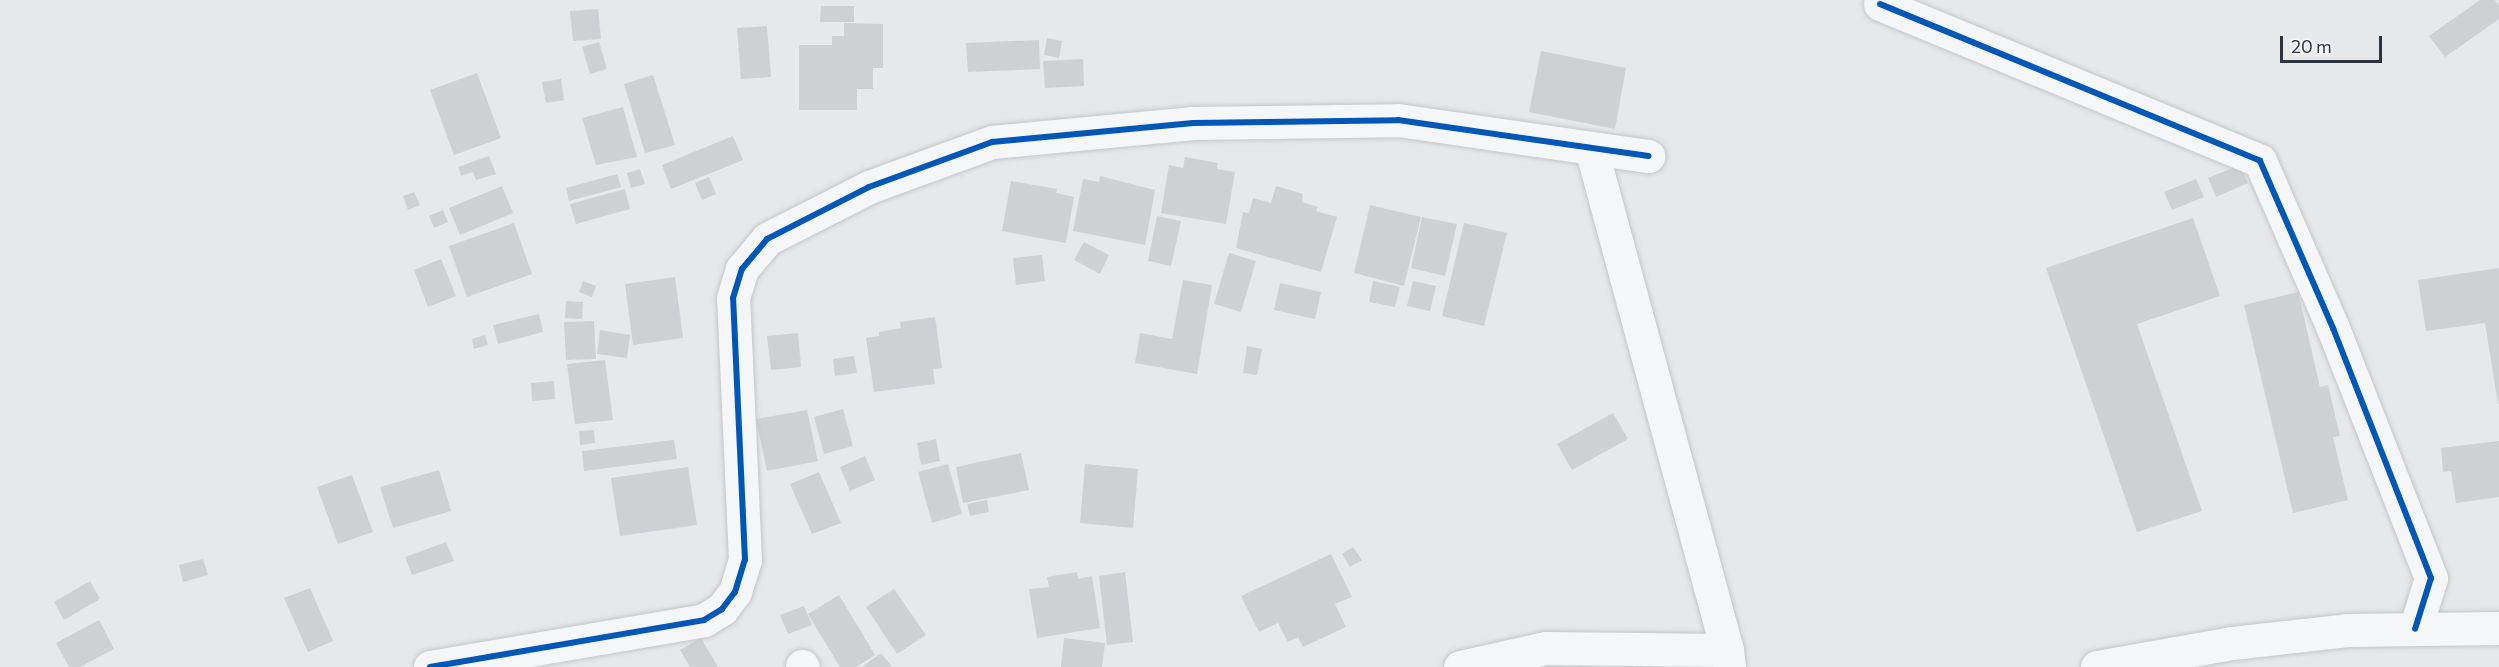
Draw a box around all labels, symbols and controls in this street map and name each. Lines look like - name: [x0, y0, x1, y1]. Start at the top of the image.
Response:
- scale bar: [2283, 24, 2385, 62]
- text: 20 m: [2291, 35, 2332, 57]

